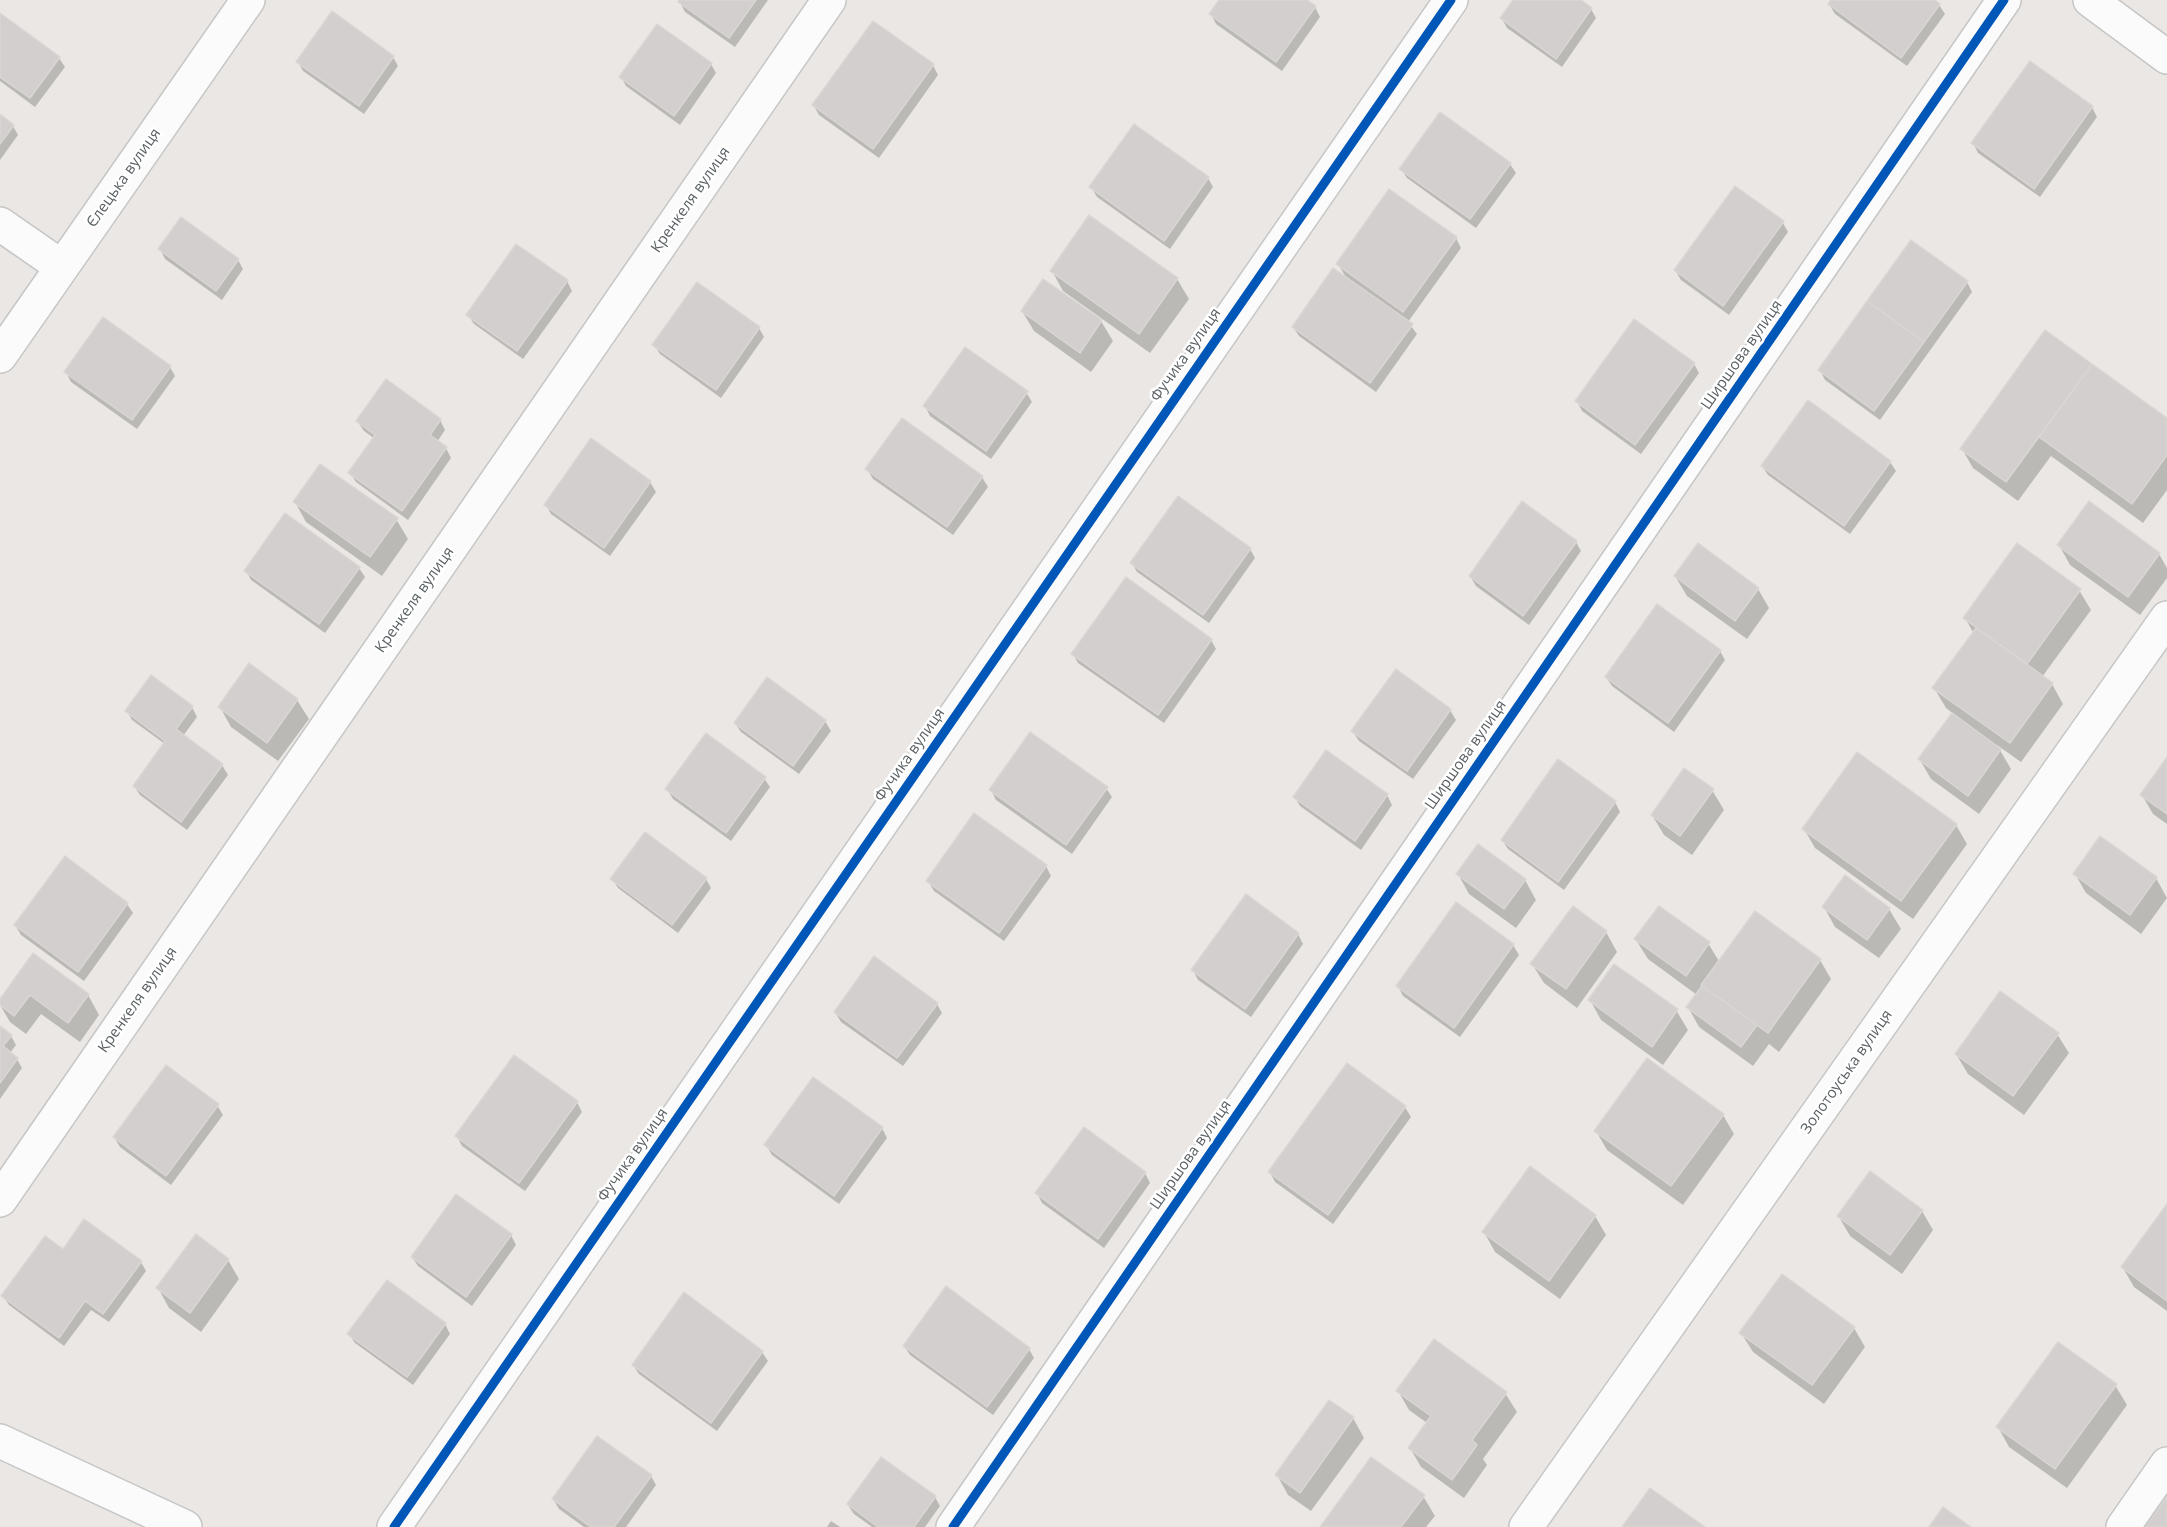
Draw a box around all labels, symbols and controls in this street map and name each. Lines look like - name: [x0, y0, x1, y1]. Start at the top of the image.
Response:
- street label: Єлецька вулиця: [83, 125, 165, 231]
- street label: Кренкеля вулиця: [648, 144, 734, 256]
- street label: Ширшова вулиця: [1698, 297, 1786, 413]
- street label: Фучика вулиця: [1147, 305, 1225, 405]
- street label: Кренкеля вулиця: [372, 544, 458, 656]
- street label: Ширшова вулиця: [1422, 697, 1510, 813]
- street label: Фучика вулиця: [871, 705, 949, 805]
- street label: Кренкеля вулиця: [95, 944, 181, 1056]
- street label: Золотоуська вулиця: [1797, 1007, 1897, 1137]
- street label: Ширшова вулиця: [1147, 1097, 1235, 1213]
- street label: Фучика вулиця: [594, 1105, 672, 1205]

